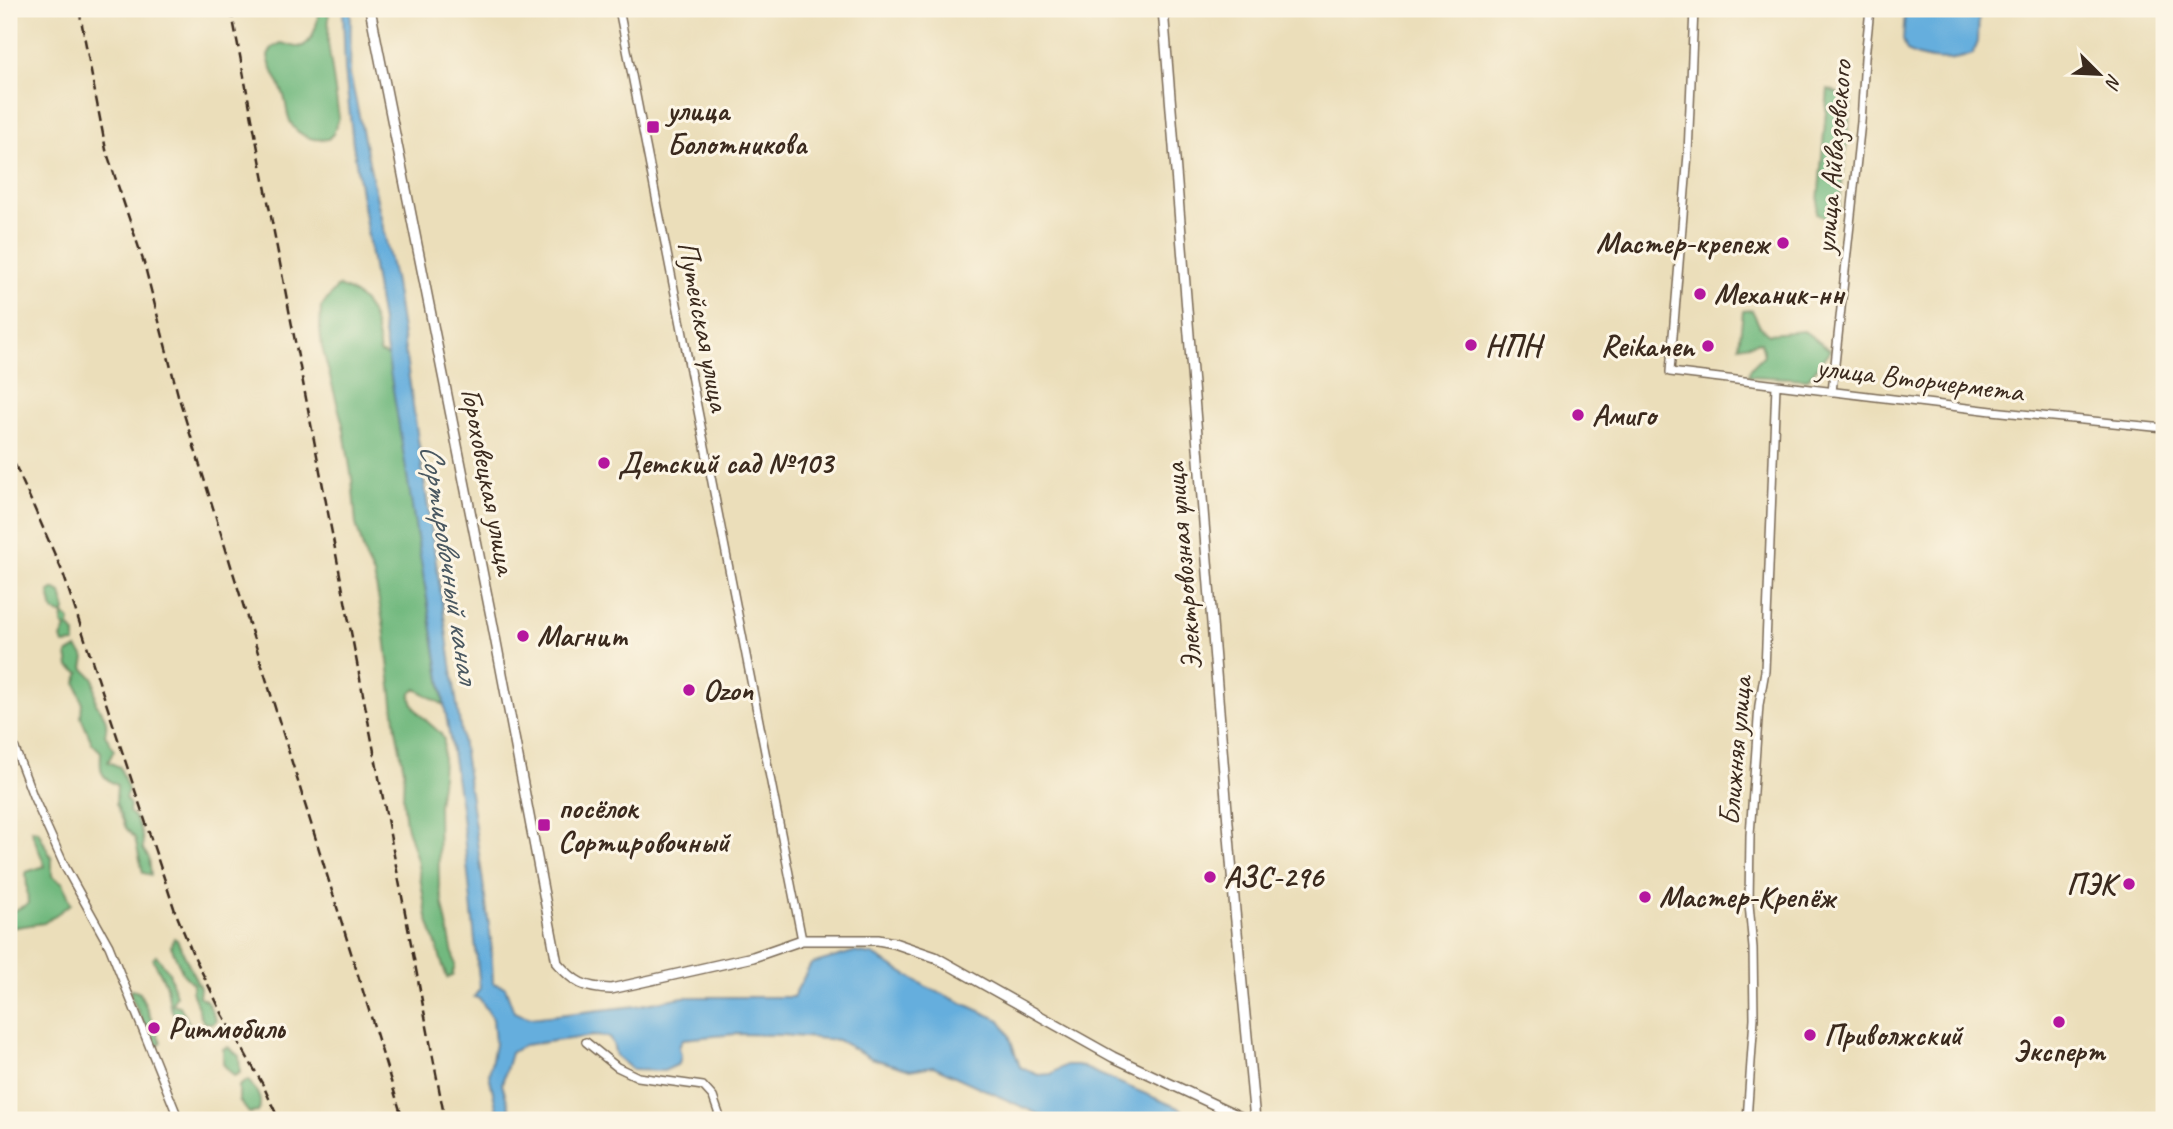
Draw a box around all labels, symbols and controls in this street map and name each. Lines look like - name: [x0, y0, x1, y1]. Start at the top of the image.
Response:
- north arrow: [2064, 38, 2134, 108]
- street label: улица Айвазовского: [1805, 57, 1861, 257]
- text: N: [2099, 70, 2127, 94]
- place label: улица Болотникова: [664, 91, 808, 163]
- marker: улица Болотникова: [645, 119, 661, 135]
- place label: Мастер-крепеж: [1596, 224, 1772, 262]
- marker: Мастер-крепеж: [1775, 235, 1791, 251]
- street label: Путейская улица: [669, 238, 739, 416]
- place label: Механик-нн: [1714, 275, 1845, 313]
- marker: Механик-нн: [1692, 286, 1708, 302]
- place label: НПН: [1485, 326, 1546, 364]
- place label: Reikanen: [1601, 327, 1696, 365]
- marker: НПН: [1463, 337, 1479, 353]
- marker: Reikanen: [1700, 338, 1716, 354]
- street label: улица Вторчермета: [1813, 347, 2027, 411]
- street label: Гороховецкая улица: [452, 385, 526, 580]
- place label: Амиго: [1592, 396, 1659, 434]
- marker: Амиго: [1570, 407, 1586, 423]
- water label: Сортировочный канал: [411, 441, 490, 689]
- place label: Детский сад №103: [618, 444, 835, 482]
- marker: Детский сад №103: [596, 455, 612, 471]
- street label: Электровозная улица: [1155, 459, 1211, 673]
- place label: Магнит: [537, 617, 628, 655]
- marker: Магнит: [515, 628, 531, 644]
- place label: Ozon: [703, 671, 754, 709]
- street label: Ближняя улица: [1710, 672, 1761, 827]
- marker: Ozon: [681, 682, 697, 698]
- place label: посёлок Сортировочный: [558, 789, 731, 861]
- marker: посёлок Сортировочный: [536, 817, 552, 833]
- place label: АЗС-296: [1224, 858, 1325, 896]
- place label: ПЭК: [2067, 865, 2121, 903]
- marker: АЗС-296: [1202, 869, 1218, 885]
- marker: ПЭК: [2121, 876, 2137, 892]
- place label: Мастер-Крепёж: [1659, 878, 1837, 916]
- marker: Мастер-Крепёж: [1637, 889, 1653, 905]
- place label: Ритмобиль: [168, 1009, 286, 1047]
- marker: Эксперт: [2051, 1014, 2067, 1030]
- place label: Приволжский: [1824, 1016, 1964, 1054]
- marker: Ритмобиль: [146, 1020, 162, 1036]
- marker: Приволжский: [1802, 1027, 1818, 1043]
- place label: Эксперт: [2013, 1032, 2106, 1070]

